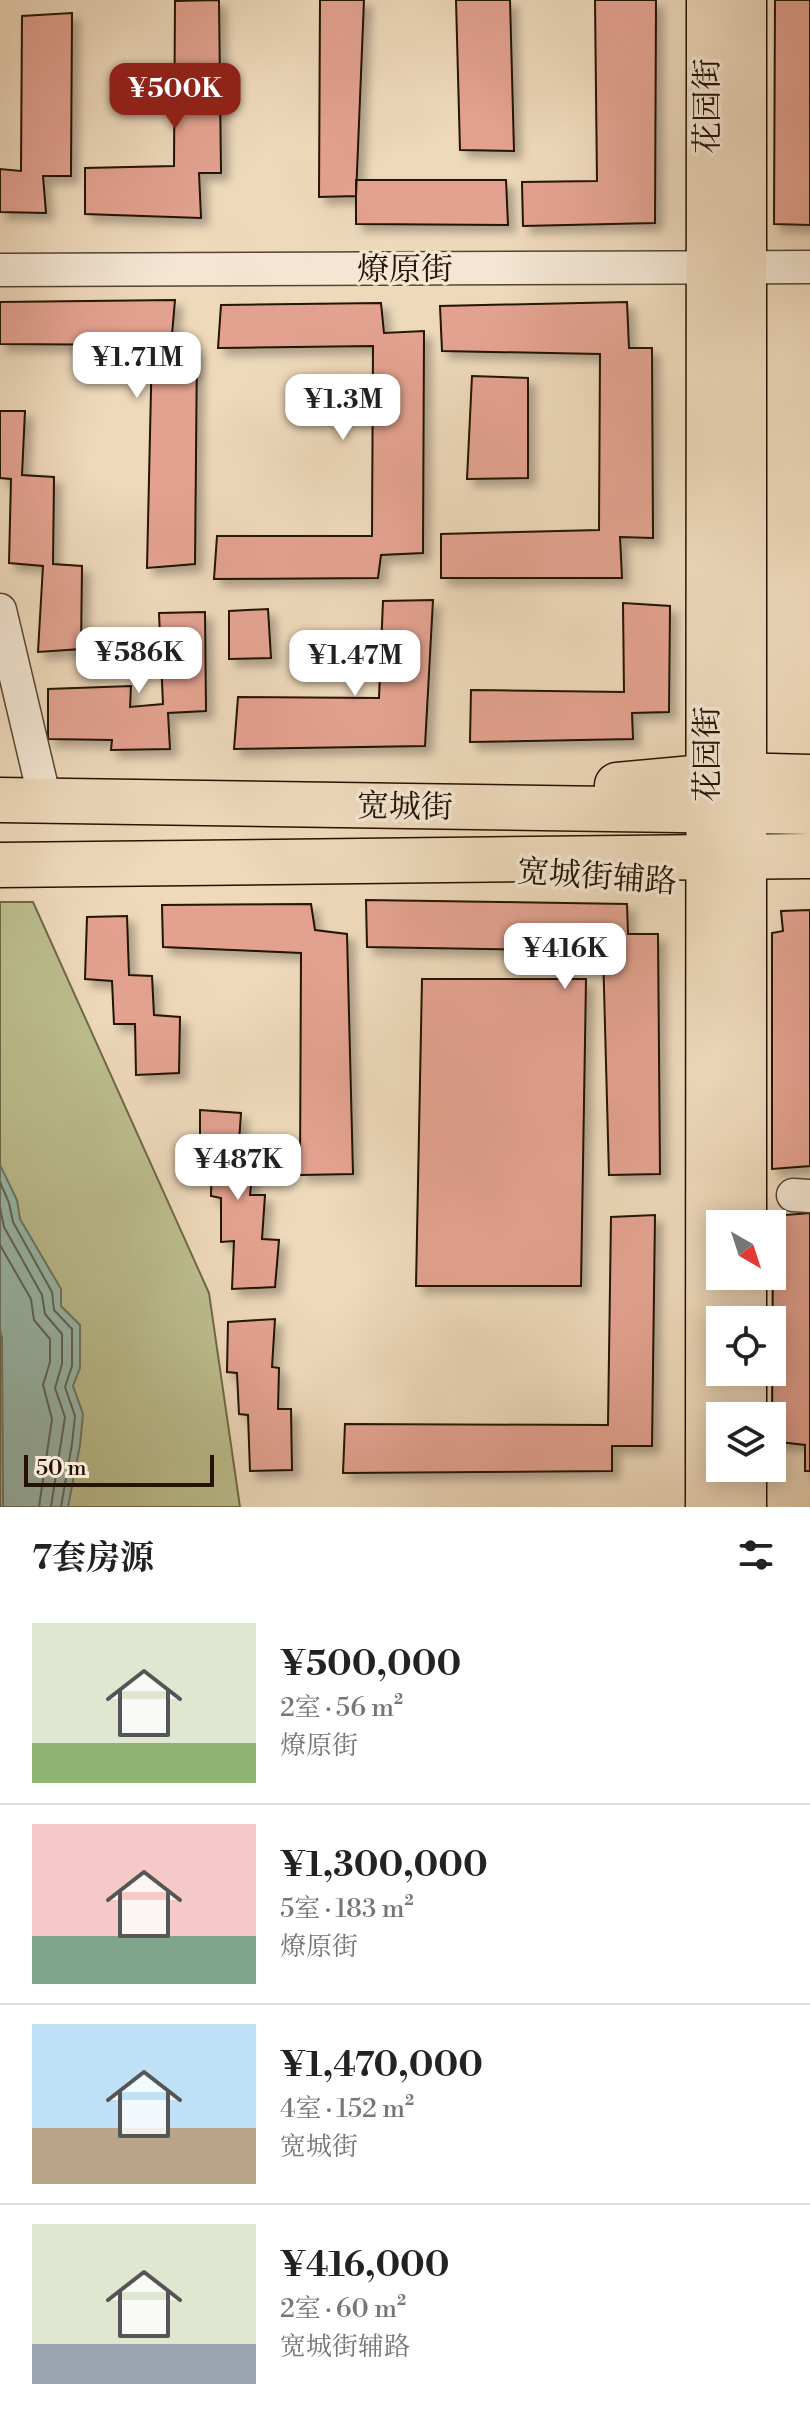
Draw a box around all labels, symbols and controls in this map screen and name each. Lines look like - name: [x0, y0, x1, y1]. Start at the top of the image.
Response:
- street label: 花园街: [688, 58, 728, 154]
- pin: ¥500K: [119, 63, 231, 131]
- text: ¥500K: [128, 73, 222, 105]
- street label: 燎原街: [357, 250, 453, 290]
- pin: ¥1.71M: [72, 332, 202, 400]
- text: ¥1.71M: [91, 342, 183, 374]
- pin: ¥1.3M: [287, 374, 399, 442]
- text: ¥1.3M: [303, 384, 383, 416]
- pin: ¥586K: [83, 627, 195, 695]
- pin: ¥1.47M: [290, 630, 420, 698]
- text: ¥586K: [94, 637, 184, 669]
- text: ¥1.47M: [307, 640, 403, 672]
- street label: 花园街: [688, 706, 728, 802]
- street label: 宽城街: [357, 786, 453, 828]
- street label: 宽城街辅路: [516, 851, 678, 903]
- pin: ¥416K: [509, 923, 621, 991]
- text: ¥416K: [522, 933, 608, 965]
- pin: ¥487K: [182, 1134, 294, 1202]
- text: ¥487K: [193, 1144, 283, 1176]
- north arrow: [706, 1210, 786, 1290]
- map controls: [706, 1210, 786, 1482]
- button: locate: [706, 1306, 786, 1386]
- button: layers: [706, 1402, 786, 1482]
- scale bar: [24, 1451, 214, 1487]
- text: 50 m: [36, 1455, 87, 1482]
- icon: filters: [734, 1533, 778, 1577]
- text: 7套房源: [32, 1538, 154, 1580]
- text: ¥500,000: [280, 1644, 461, 1686]
- icon: home: [96, 1655, 192, 1751]
- text: 2室 · 56 m²: [280, 1692, 403, 1724]
- text: 燎原街: [280, 1730, 358, 1762]
- text: ¥1,300,000: [280, 1845, 488, 1887]
- icon: home: [96, 1856, 192, 1952]
- text: 5室 · 183 m²: [280, 1893, 414, 1925]
- text: 燎原街: [280, 1931, 358, 1963]
- text: ¥1,470,000: [280, 2045, 483, 2087]
- icon: home: [96, 2056, 192, 2152]
- text: 4室 · 152 m²: [280, 2093, 414, 2125]
- text: 宽城街: [280, 2131, 358, 2163]
- text: ¥416,000: [280, 2245, 450, 2287]
- icon: home: [96, 2256, 192, 2352]
- text: 2室 · 60 m²: [280, 2293, 406, 2325]
- text: 宽城街辅路: [280, 2331, 410, 2363]

